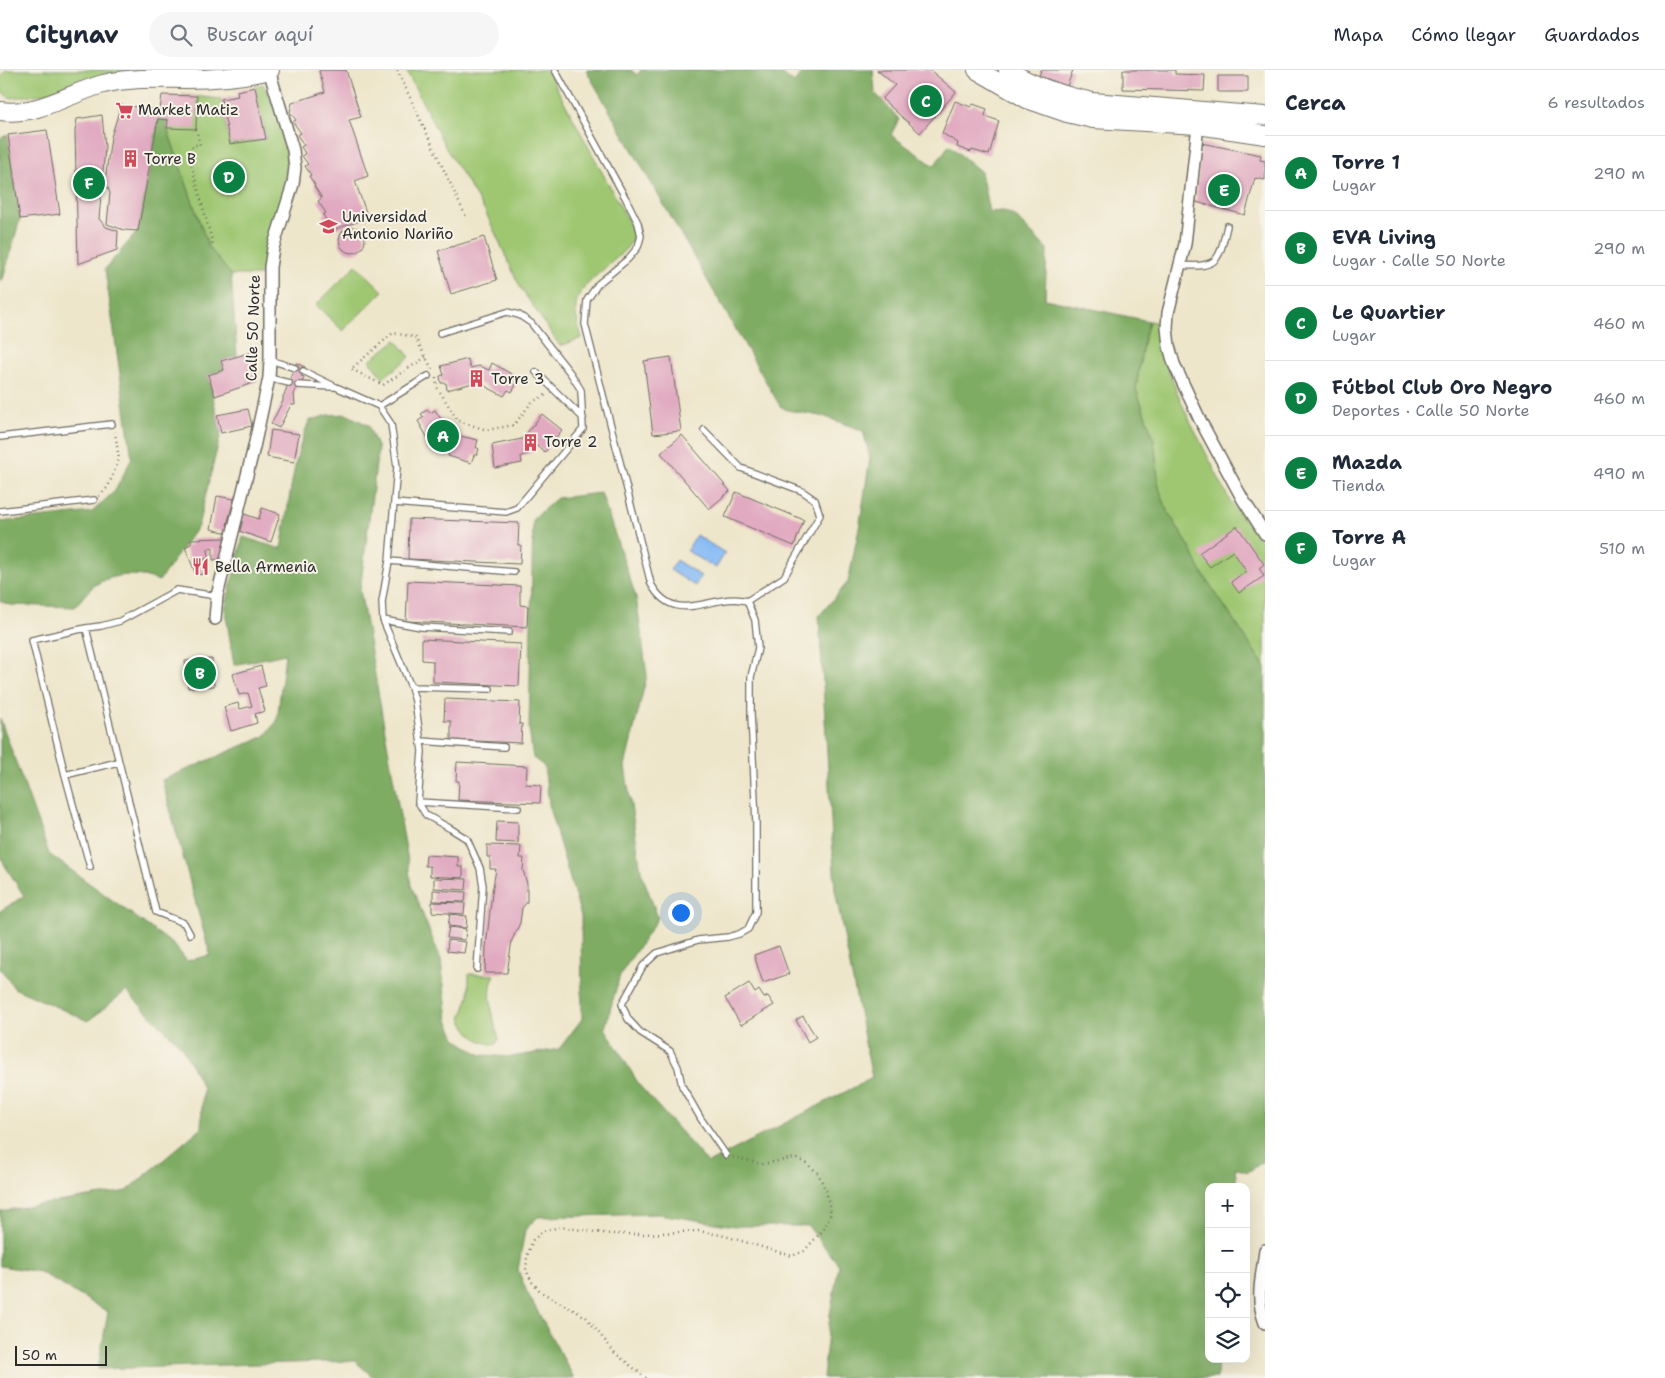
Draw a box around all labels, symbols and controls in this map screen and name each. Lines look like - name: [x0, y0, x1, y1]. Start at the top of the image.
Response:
- search box: [149, 12, 499, 57]
- text: Citynav: [25, 19, 119, 51]
- icon: search: [167, 21, 195, 49]
- text: Buscar aquí: [207, 22, 313, 47]
- text: Mapa: [1333, 23, 1383, 47]
- text: Cómo llegar: [1411, 23, 1516, 47]
- text: Guardados: [1544, 23, 1640, 47]
- pin: C: [910, 82, 942, 120]
- text: Cerca: [1285, 89, 1346, 117]
- text: 6 resultados: [1547, 92, 1645, 113]
- supermarket icon: Market Matiz: [114, 100, 134, 120]
- place label: Market Matiz: [138, 100, 239, 120]
- building icon: Torre B: [120, 149, 140, 169]
- place label: Torre B: [144, 149, 196, 169]
- text: Torre 1: [1332, 150, 1400, 175]
- pin: D: [213, 158, 245, 196]
- text: A: [1295, 163, 1307, 184]
- text: 290 m: [1593, 163, 1645, 184]
- pin: F: [73, 164, 105, 202]
- pin: E: [1208, 171, 1240, 209]
- text: Lugar: [1332, 175, 1376, 196]
- place label: Universidad Antonio Nariño: [342, 207, 453, 244]
- school or university icon: Universidad Antonio Nariño: [318, 216, 338, 236]
- text: EVA Living: [1332, 225, 1436, 250]
- text: B: [1296, 238, 1306, 259]
- text: 290 m: [1593, 238, 1645, 259]
- text: Lugar · Calle 50 Norte: [1332, 250, 1506, 271]
- street label: Calle 50 Norte: [241, 274, 265, 382]
- text: Le Quartier: [1332, 300, 1446, 325]
- text: C: [1296, 313, 1306, 334]
- text: 460 m: [1593, 313, 1645, 334]
- text: Lugar: [1332, 325, 1376, 346]
- building icon: Torre 3: [467, 369, 487, 389]
- place label: Torre 3: [491, 369, 544, 389]
- text: Fútbol Club Oro Negro: [1332, 375, 1552, 400]
- text: D: [1295, 388, 1307, 409]
- text: 460 m: [1593, 388, 1645, 409]
- text: Deportes · Calle 50 Norte: [1332, 400, 1530, 421]
- pin: A: [427, 417, 459, 455]
- building icon: Torre 2: [520, 432, 540, 452]
- place label: Torre 2: [544, 432, 597, 452]
- text: Mazda: [1332, 450, 1402, 475]
- text: E: [1296, 463, 1306, 484]
- text: 490 m: [1593, 463, 1645, 484]
- text: Tienda: [1332, 475, 1385, 496]
- text: Torre A: [1332, 525, 1406, 550]
- text: F: [1296, 538, 1306, 559]
- text: 510 m: [1599, 538, 1645, 559]
- text: Lugar: [1332, 550, 1376, 571]
- restaurant icon: Bella Armenia: [191, 557, 211, 577]
- place label: Bella Armenia: [215, 557, 317, 577]
- pin: B: [184, 654, 216, 692]
- your location: [668, 900, 694, 926]
- map controls: [1205, 1183, 1250, 1363]
- button: +: [1205, 1183, 1250, 1228]
- button: −: [1205, 1228, 1250, 1273]
- button: locate: [1205, 1273, 1250, 1318]
- button: layers: [1205, 1318, 1250, 1363]
- scale bar: [15, 1343, 108, 1366]
- text: 50 m: [22, 1346, 57, 1364]

